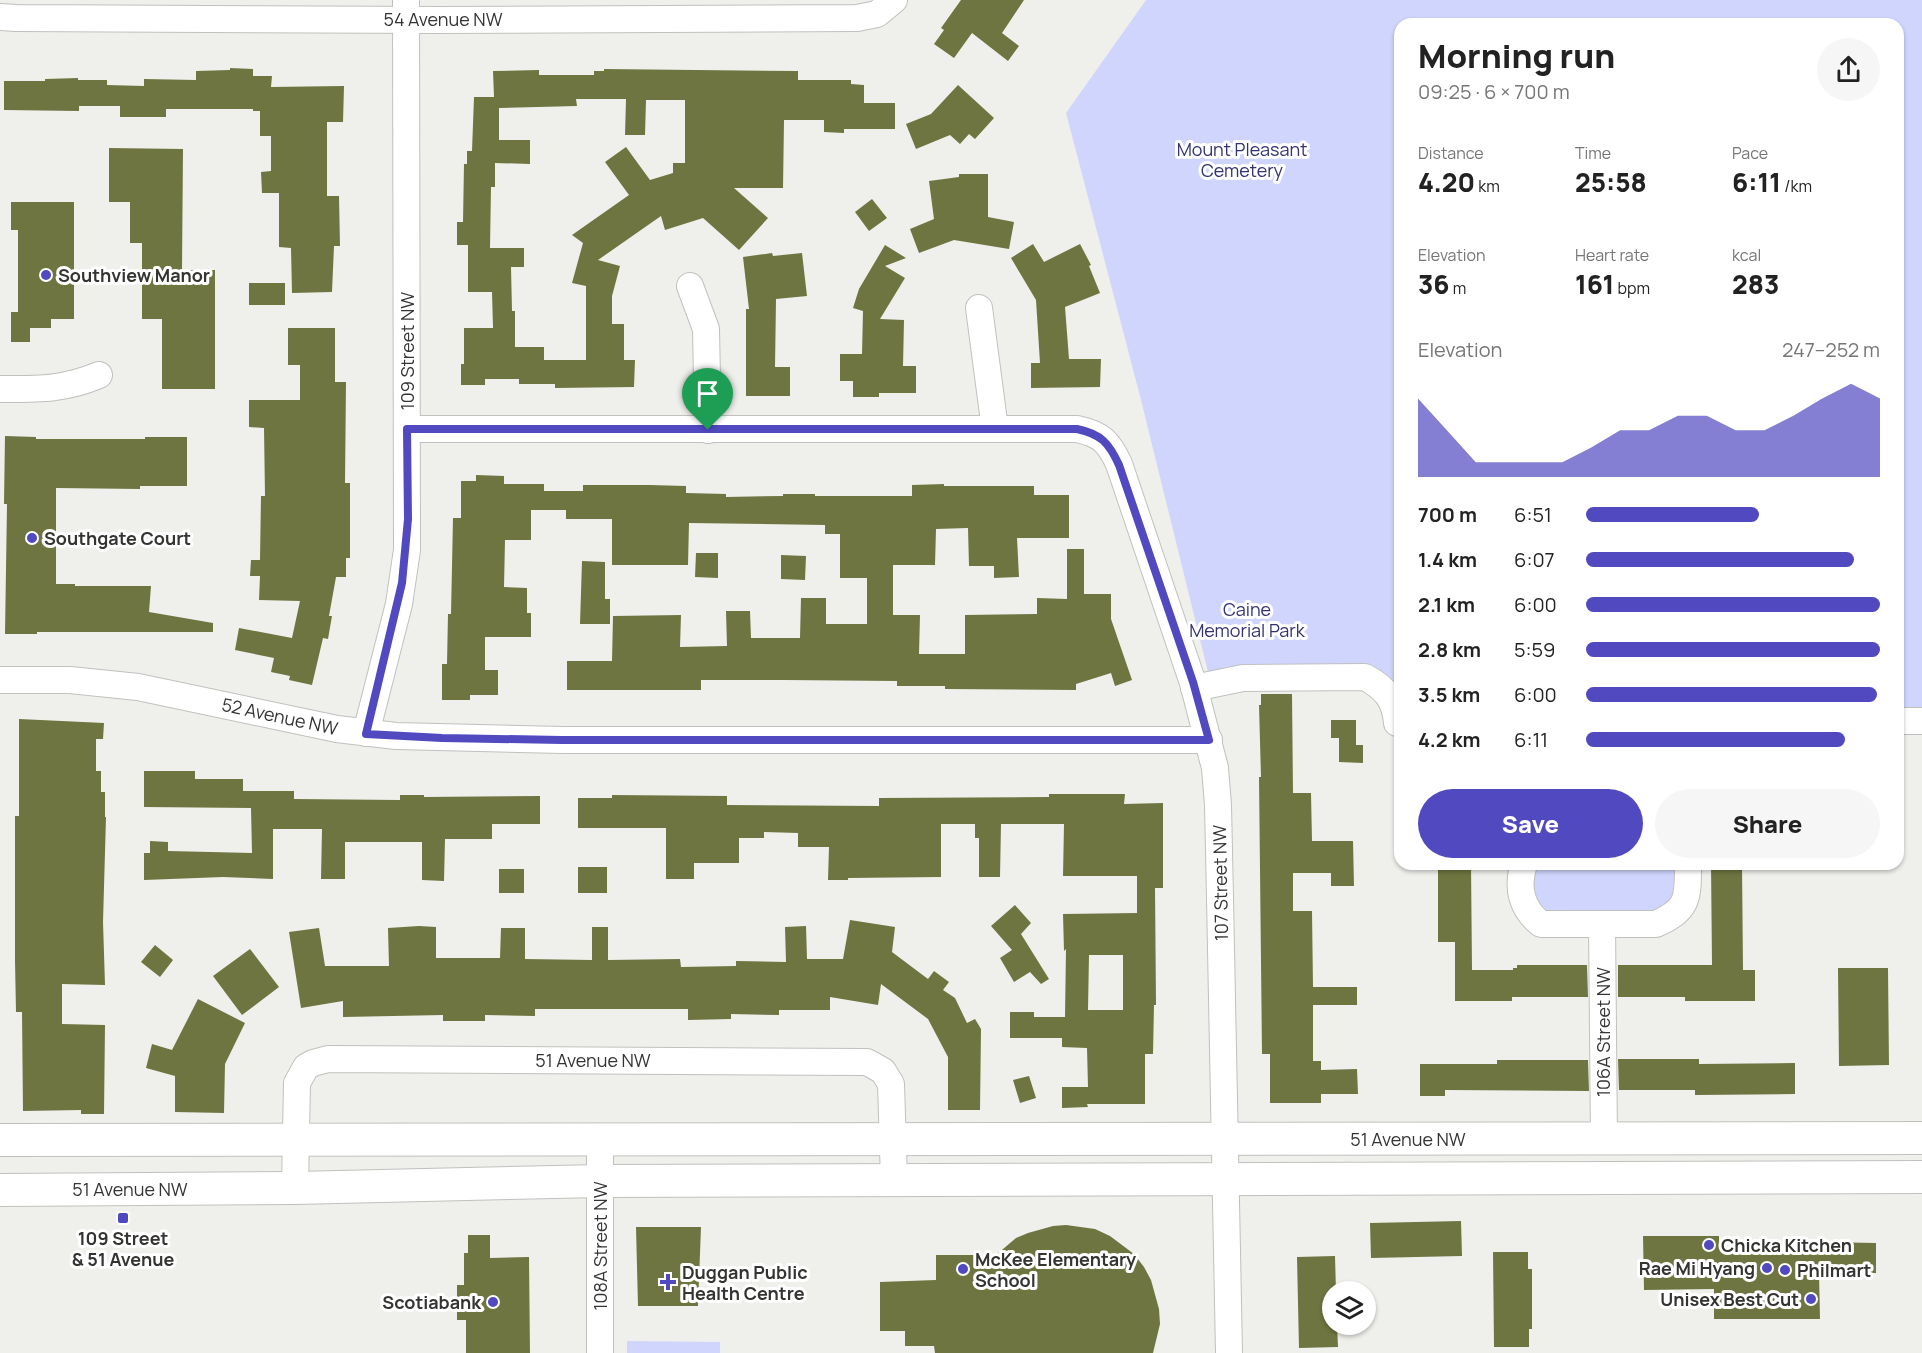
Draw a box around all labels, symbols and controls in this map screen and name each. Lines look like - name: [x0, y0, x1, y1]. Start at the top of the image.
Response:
- street label: 54 Avenue NW: [384, 7, 503, 31]
- text: Morning run: [1418, 33, 1615, 78]
- button: share: [1817, 38, 1880, 101]
- text: 09:25 · 6 × 700 m: [1418, 78, 1570, 105]
- park label: Mount Pleasant Cemetery: [1177, 137, 1307, 182]
- text: Distance: [1418, 142, 1484, 164]
- text: Time: [1575, 142, 1611, 164]
- text: Pace: [1732, 142, 1768, 164]
- text: 4.20: [1418, 164, 1475, 200]
- text: 25:58: [1575, 164, 1647, 200]
- text: 6:11: [1732, 164, 1781, 200]
- text: km: [1475, 175, 1500, 197]
- text: /km: [1781, 175, 1812, 197]
- text: Elevation: [1418, 244, 1486, 266]
- text: Heart rate: [1575, 244, 1649, 266]
- text: kcal: [1732, 244, 1761, 266]
- place label: Southview Manor: [58, 263, 210, 287]
- text: 36: [1418, 266, 1450, 302]
- text: 161: [1575, 266, 1614, 302]
- text: 283: [1732, 266, 1779, 302]
- marker: Southview Manor: [39, 268, 53, 282]
- text: m: [1450, 277, 1466, 299]
- text: bpm: [1614, 277, 1650, 299]
- street label: 109 Street NW: [395, 292, 419, 410]
- text: Elevation: [1418, 336, 1502, 363]
- text: 247–252 m: [1782, 336, 1880, 363]
- pin: [682, 368, 733, 430]
- icon: arrive: [691, 377, 724, 410]
- text: 700 m: [1418, 501, 1477, 528]
- text: 6:51: [1514, 501, 1552, 528]
- place label: Southgate Court: [44, 526, 191, 550]
- marker: Southgate Court: [25, 531, 39, 545]
- text: 1.4 km: [1418, 546, 1477, 573]
- text: 6:07: [1514, 546, 1555, 573]
- text: 2.1 km: [1418, 591, 1475, 618]
- text: 6:00: [1514, 591, 1557, 618]
- park label: Caine Memorial Park: [1189, 597, 1306, 642]
- text: 2.8 km: [1418, 636, 1481, 663]
- text: 5:59: [1514, 636, 1556, 663]
- text: 3.5 km: [1418, 681, 1480, 708]
- text: 6:00: [1514, 681, 1557, 708]
- street label: 52 Avenue NW: [220, 692, 340, 740]
- text: 4.2 km: [1418, 726, 1481, 753]
- text: 6:11: [1514, 726, 1548, 753]
- button: Save: [1418, 789, 1643, 858]
- button: Share: [1655, 789, 1880, 858]
- street label: 107 Street NW: [1207, 825, 1233, 941]
- street label: 106A Street NW: [1591, 967, 1615, 1097]
- street label: 51 Avenue NW: [535, 1048, 651, 1072]
- street label: 51 Avenue NW: [1350, 1127, 1466, 1151]
- street label: 51 Avenue NW: [72, 1177, 188, 1201]
- street label: 108A Street NW: [588, 1181, 612, 1311]
- marker: 109 Street & 51 Avenue: [116, 1211, 130, 1225]
- place label: 109 Street & 51 Avenue: [72, 1226, 174, 1271]
- place label: Chicka Kitchen: [1721, 1233, 1852, 1257]
- marker: Chicka Kitchen: [1702, 1238, 1716, 1252]
- place label: McKee Elementary School: [975, 1247, 1136, 1292]
- place label: Rae Mi Hyang: [1639, 1256, 1755, 1280]
- place label: Philmart: [1797, 1258, 1871, 1282]
- place label: Duggan Public Health Centre: [682, 1260, 808, 1305]
- marker: Rae Mi Hyang: [1760, 1261, 1774, 1275]
- marker: McKee Elementary School: [956, 1262, 970, 1276]
- marker: Philmart: [1778, 1263, 1792, 1277]
- marker: Duggan Public Health Centre: [659, 1273, 677, 1291]
- map controls: [1322, 1281, 1376, 1335]
- button: layers: [1322, 1281, 1376, 1335]
- place label: Unisex Best Cut: [1660, 1287, 1799, 1311]
- place label: Scotiabank: [382, 1290, 482, 1314]
- marker: Unisex Best Cut: [1804, 1292, 1818, 1306]
- marker: Scotiabank: [486, 1295, 500, 1309]

